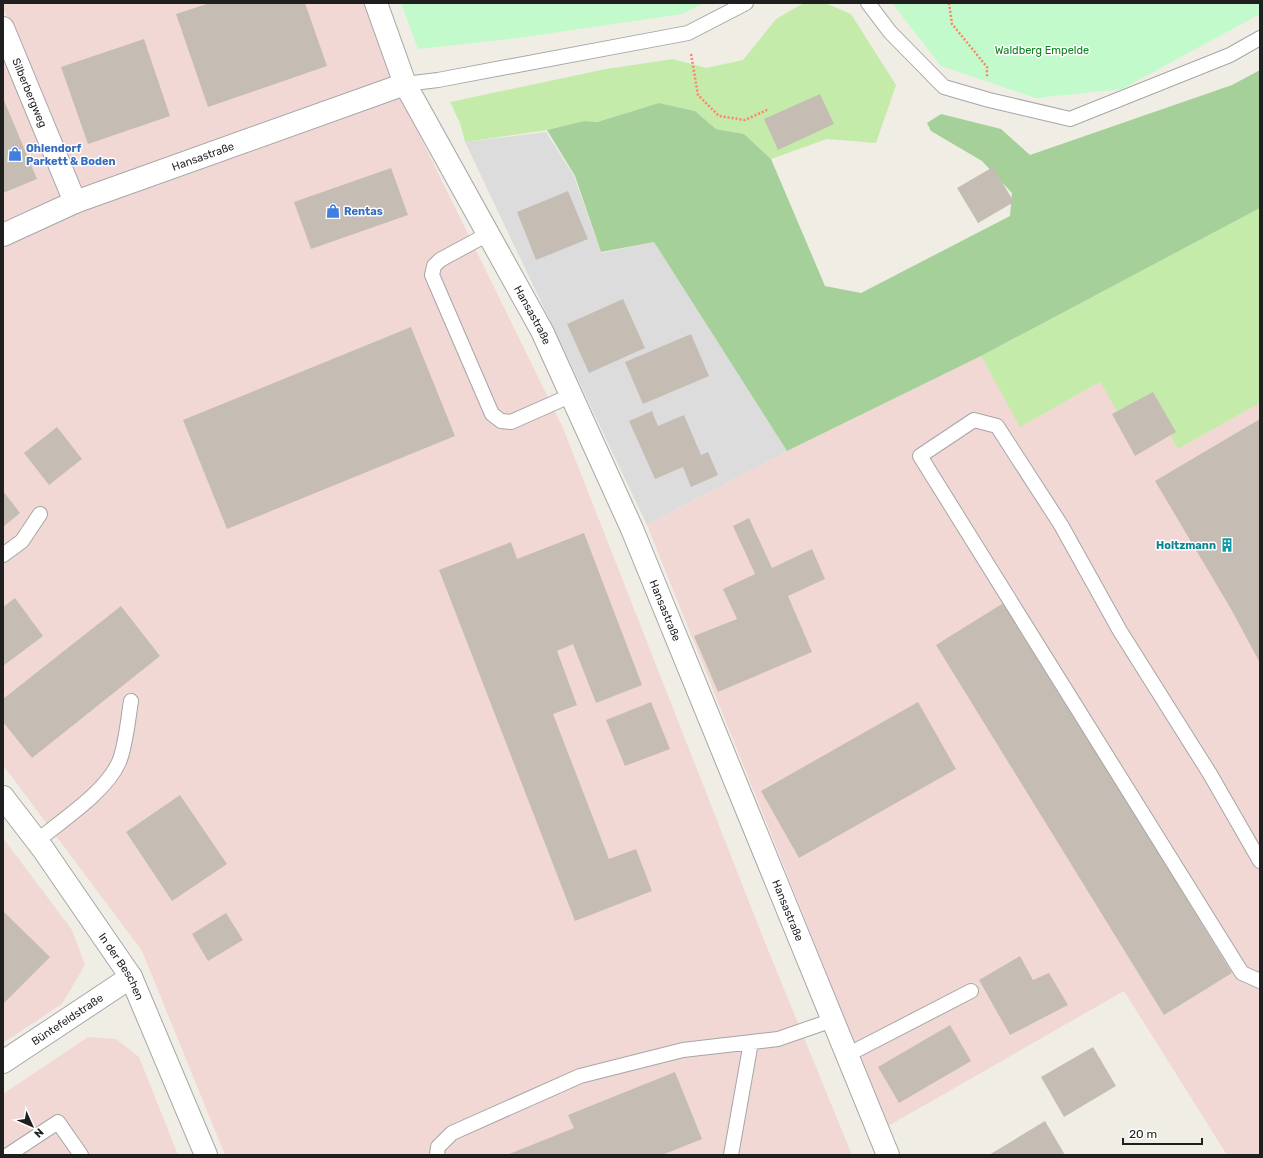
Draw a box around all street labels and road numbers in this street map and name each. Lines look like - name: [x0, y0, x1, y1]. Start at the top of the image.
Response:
- street label: Silberbergweg: [10, 56, 50, 129]
- street label: Hansastraße: [170, 139, 236, 173]
- street label: Hansastraße: [512, 283, 554, 346]
- street label: Hansastraße: [647, 578, 684, 643]
- street label: Hansastraße: [770, 878, 806, 943]
- street label: In der Beschen: [96, 930, 146, 1002]
- street label: Büntefeldstraße: [29, 991, 105, 1048]

